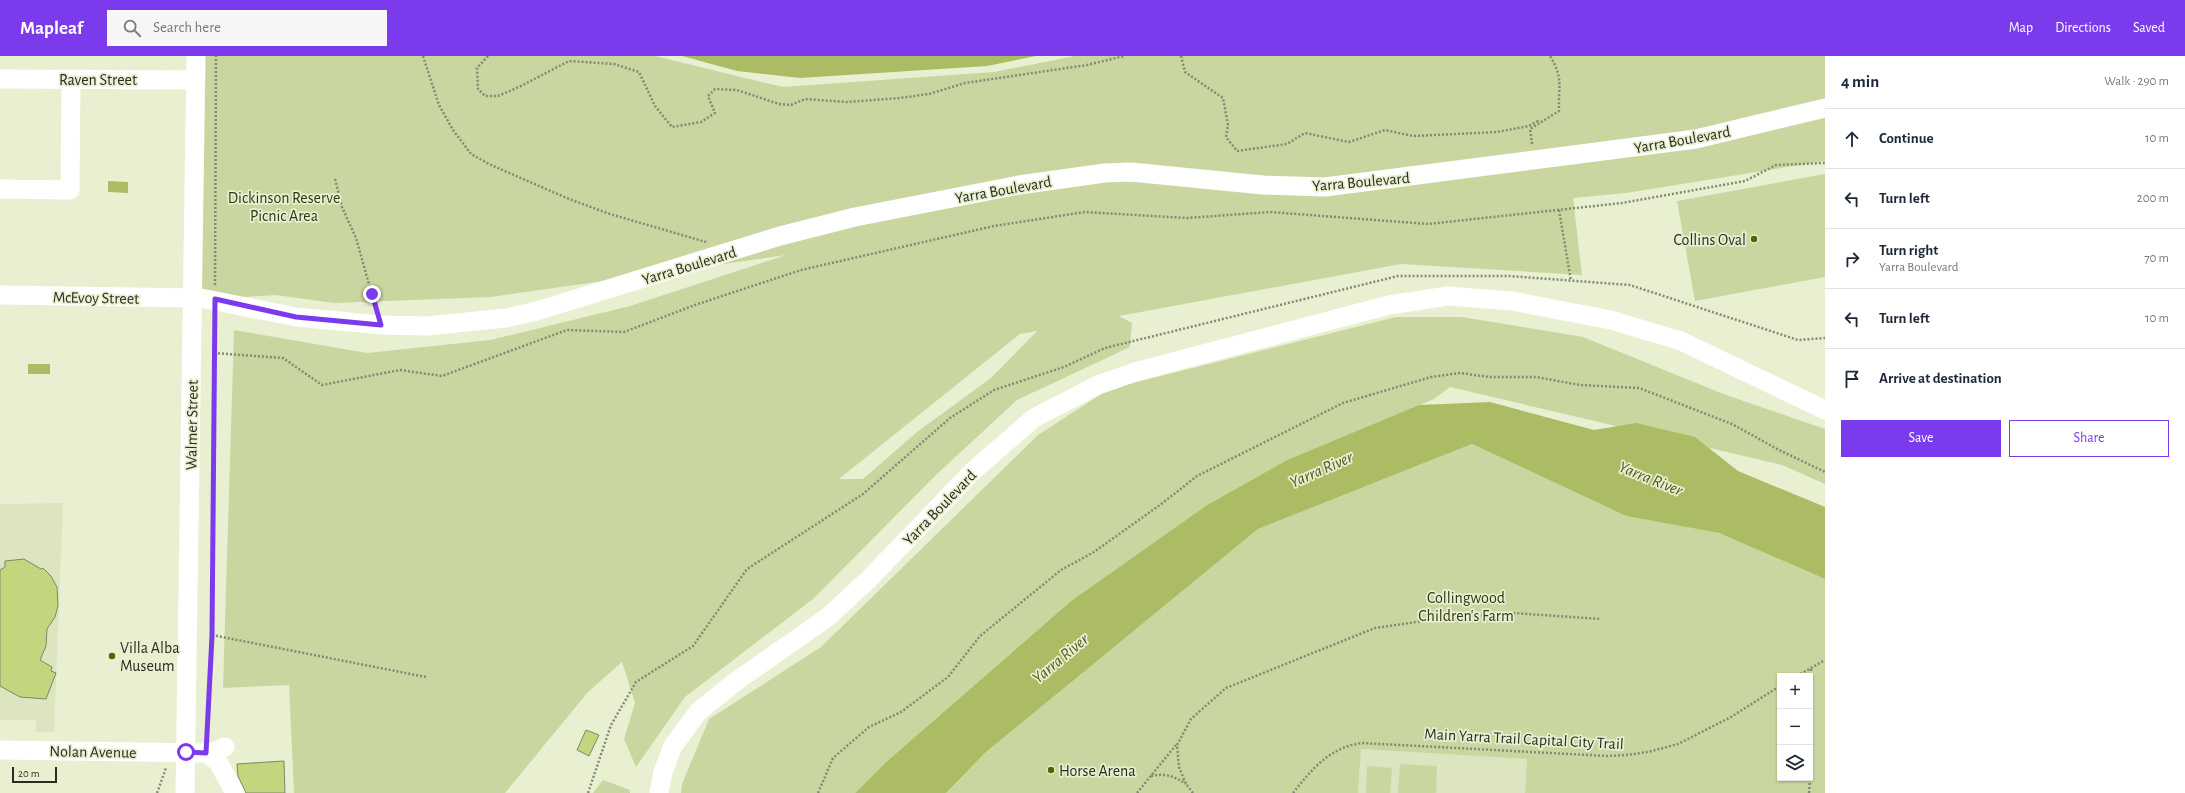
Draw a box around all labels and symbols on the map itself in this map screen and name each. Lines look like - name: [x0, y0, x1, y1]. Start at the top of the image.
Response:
- street label: Raven Street: [59, 72, 137, 88]
- street label: Yarra Boulevard: [1633, 124, 1732, 156]
- street label: Yarra Boulevard: [1312, 170, 1411, 194]
- street label: Yarra Boulevard: [954, 174, 1053, 206]
- park label: Dickinson Reserve Picnic Area: [228, 190, 340, 224]
- place label: Collins Oval: [1674, 232, 1746, 248]
- marker: Collins Oval: [1749, 234, 1759, 244]
- street label: Yarra Boulevard: [640, 244, 738, 288]
- route end: [363, 285, 381, 303]
- street label: McEvoy Street: [53, 289, 139, 308]
- street label: Walmer Street: [183, 380, 201, 470]
- water label: Yarra River: [1287, 448, 1356, 491]
- water label: Yarra River: [1616, 458, 1686, 499]
- street label: Yarra Boulevard: [900, 467, 979, 548]
- park label: Collingwood Children's Farm: [1418, 590, 1514, 624]
- water label: Yarra River: [1029, 630, 1092, 687]
- place label: Villa Alba Museum: [120, 640, 180, 674]
- marker: Villa Alba Museum: [107, 651, 117, 661]
- street label: Main Yarra Trail Capital City Trail: [1424, 726, 1624, 753]
- street label: Nolan Avenue: [49, 743, 137, 761]
- route start: [177, 743, 195, 761]
- place label: Horse Arena: [1059, 763, 1136, 779]
- scale bar: [12, 765, 57, 784]
- marker: Horse Arena: [1046, 765, 1056, 775]

